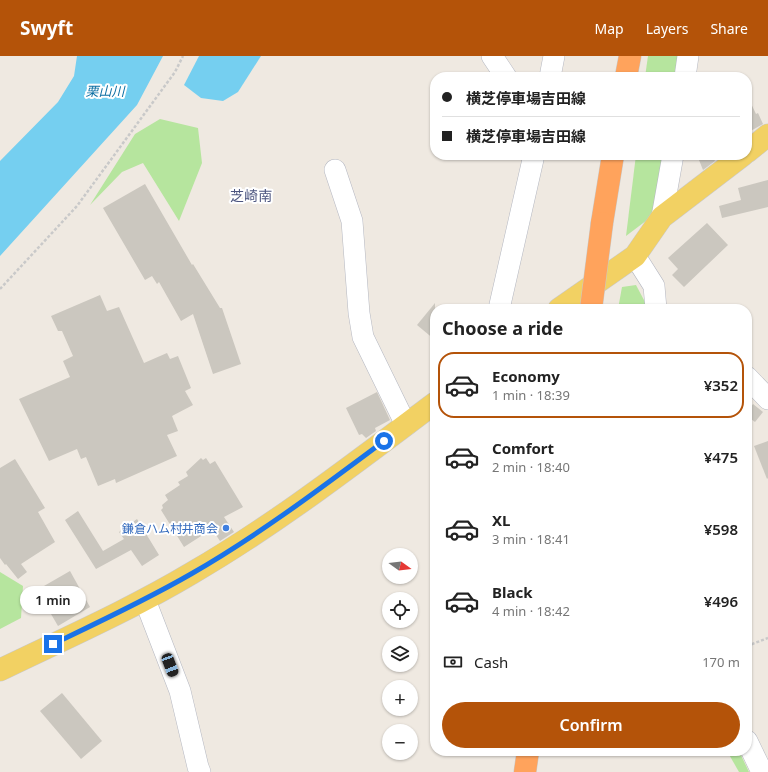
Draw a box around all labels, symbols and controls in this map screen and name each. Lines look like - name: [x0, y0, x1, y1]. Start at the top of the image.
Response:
- text: Swyft: [20, 15, 73, 41]
- text: Map: [595, 19, 624, 38]
- text: Layers: [646, 19, 688, 38]
- text: Share: [710, 19, 748, 38]
- water label: 栗山川: [85, 82, 126, 100]
- text: 横芝停車場吉田線: [466, 88, 586, 108]
- text: 横芝停車場吉田線: [466, 126, 586, 146]
- district label: 芝崎南: [230, 186, 272, 205]
- text: Choose a ride: [442, 316, 563, 340]
- text: Economy: [492, 366, 560, 386]
- icon: car: [444, 367, 480, 403]
- text: ¥352: [704, 375, 738, 395]
- text: 1 min · 18:39: [492, 386, 570, 404]
- route start: [375, 432, 393, 450]
- text: Comfort: [492, 438, 554, 458]
- icon: car: [444, 439, 480, 475]
- text: ¥475: [704, 447, 738, 467]
- text: 2 min · 18:40: [492, 458, 570, 476]
- text: XL: [492, 510, 510, 530]
- icon: car: [444, 511, 480, 547]
- text: ¥598: [704, 519, 738, 539]
- place label: 鎌倉ハム村井商会: [122, 520, 218, 537]
- marker: 鎌倉ハム村井商会: [221, 523, 231, 533]
- text: 3 min · 18:41: [492, 530, 570, 548]
- north arrow: [382, 548, 418, 584]
- map controls: [382, 548, 418, 760]
- text: Black: [492, 582, 532, 602]
- icon: car: [444, 583, 480, 619]
- callout: 1 min: [20, 586, 86, 614]
- text: 1 min: [35, 591, 71, 609]
- text: ¥496: [704, 591, 738, 611]
- button: locate: [382, 592, 418, 628]
- text: 4 min · 18:42: [492, 602, 570, 620]
- route end: [44, 635, 62, 653]
- button: layers: [382, 636, 418, 672]
- icon: cash: [442, 651, 464, 673]
- car: [160, 652, 180, 678]
- text: Cash: [474, 652, 508, 672]
- text: 170 m: [702, 653, 740, 671]
- button: +: [382, 680, 418, 716]
- button: Confirm: [442, 702, 740, 748]
- button: −: [382, 724, 418, 760]

